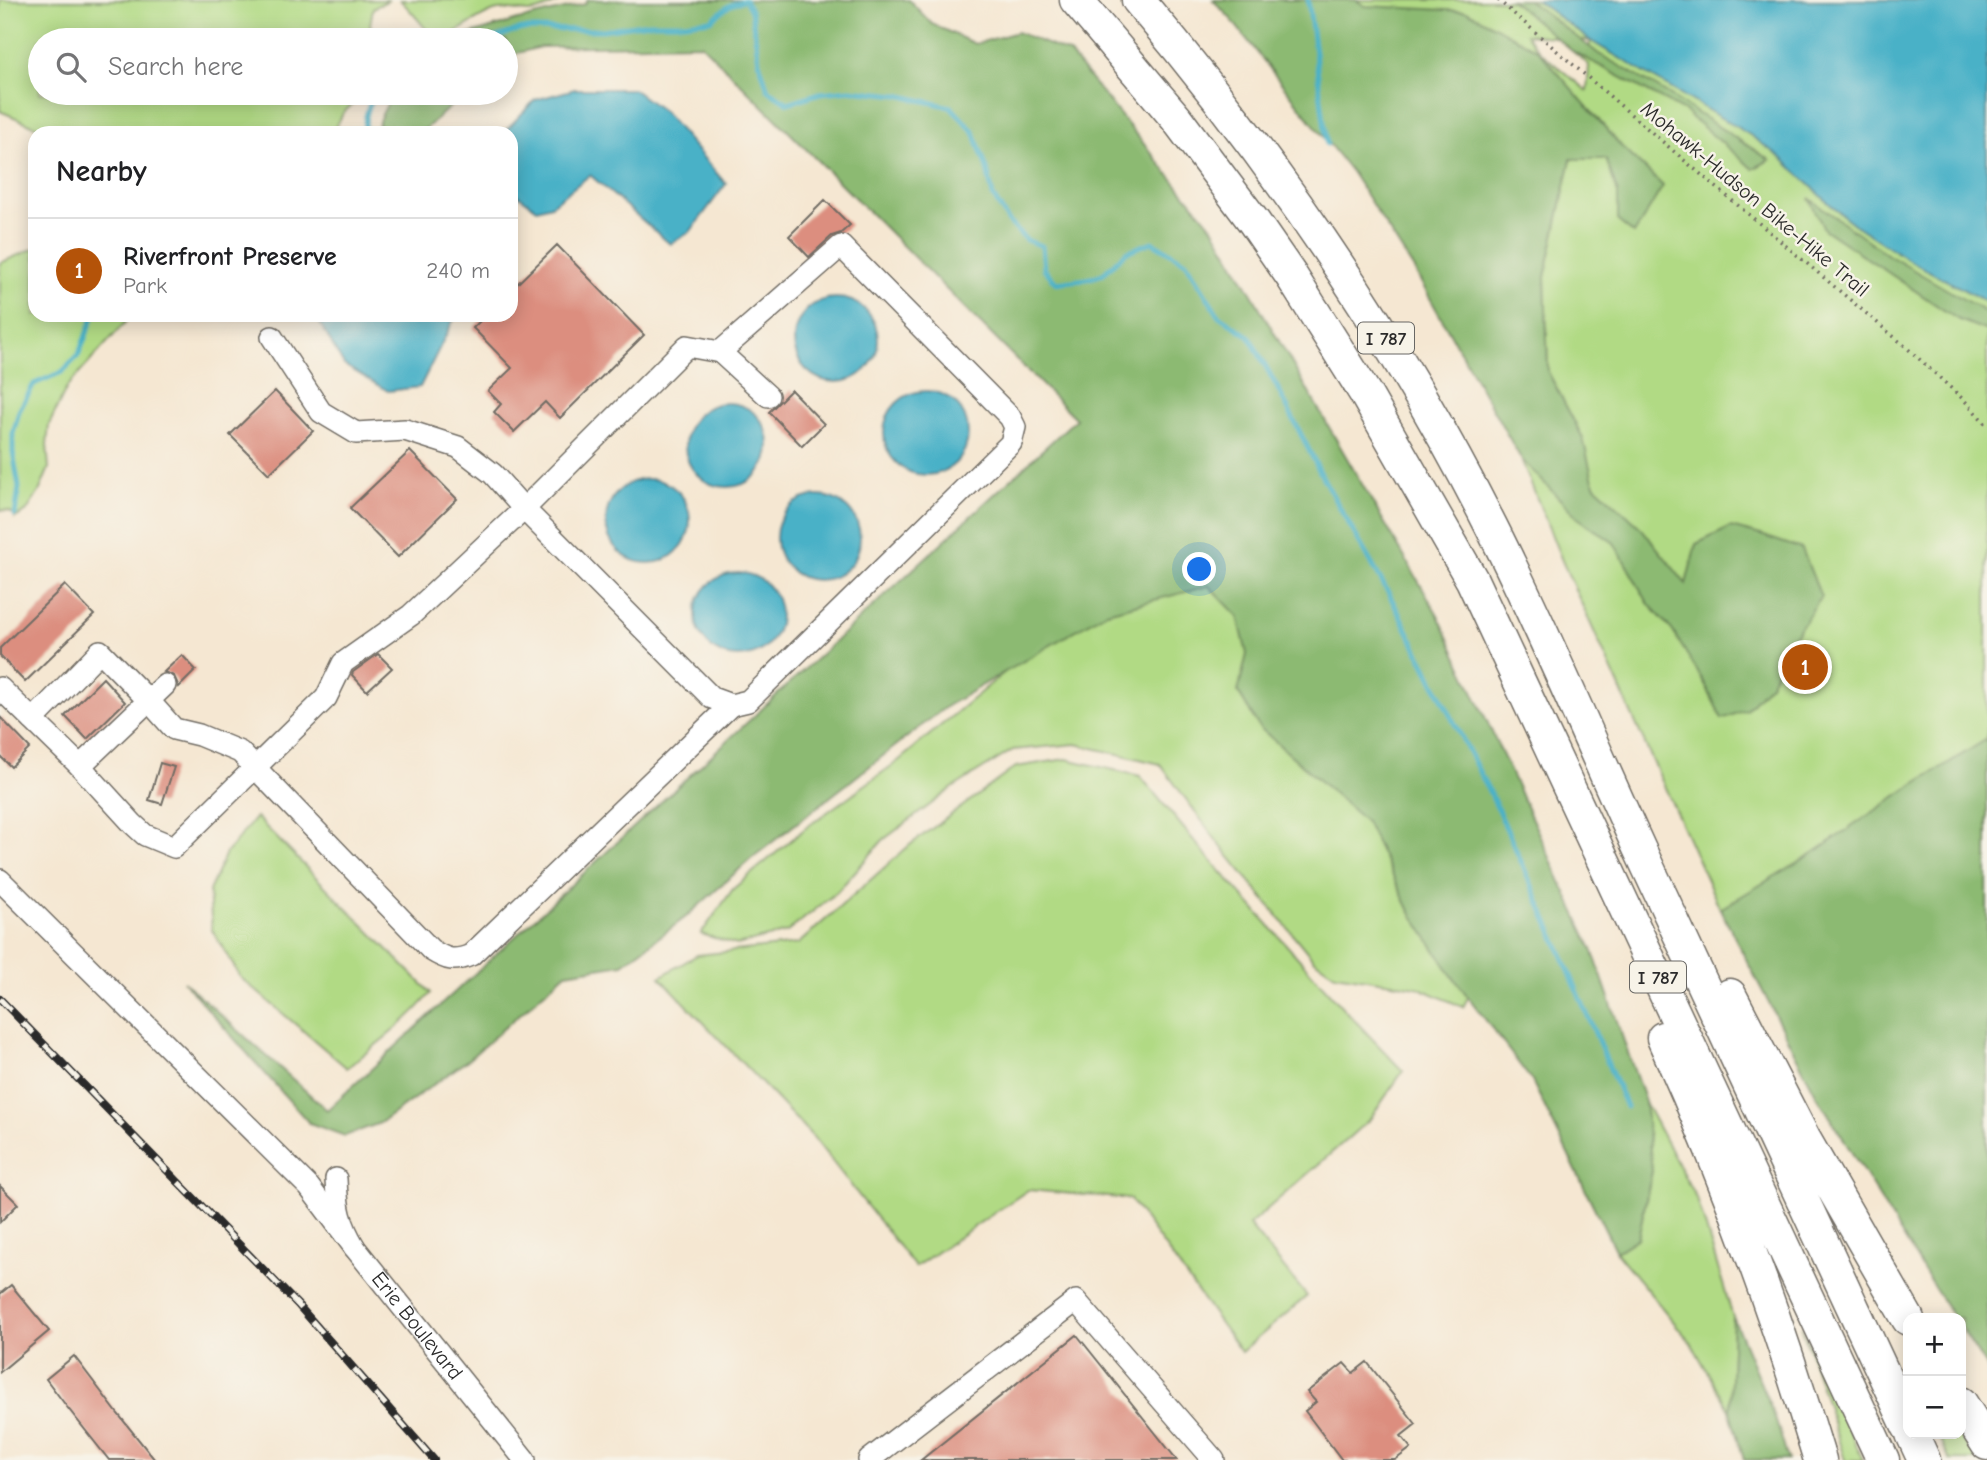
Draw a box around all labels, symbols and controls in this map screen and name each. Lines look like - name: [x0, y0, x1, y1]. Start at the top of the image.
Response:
- search box: [28, 28, 518, 105]
- icon: search: [52, 48, 90, 86]
- text: Search here: [108, 52, 243, 82]
- street label: Mohawk-Hudson Bike-Hike Trail: [1636, 97, 1874, 301]
- text: Nearby: [56, 154, 147, 189]
- text: Riverfront Preserve: [123, 242, 337, 272]
- text: 1: [74, 257, 84, 284]
- text: 240 m: [426, 257, 490, 284]
- text: Park: [123, 272, 167, 299]
- road number: I 787: [1358, 322, 1414, 354]
- your location: [1182, 552, 1216, 586]
- pin: 1: [1782, 641, 1828, 693]
- road number: I 787: [1630, 962, 1686, 993]
- street label: Erie Boulevard: [367, 1267, 468, 1384]
- map controls: [1903, 1313, 1966, 1439]
- button: +: [1903, 1313, 1966, 1376]
- button: −: [1903, 1376, 1966, 1439]

